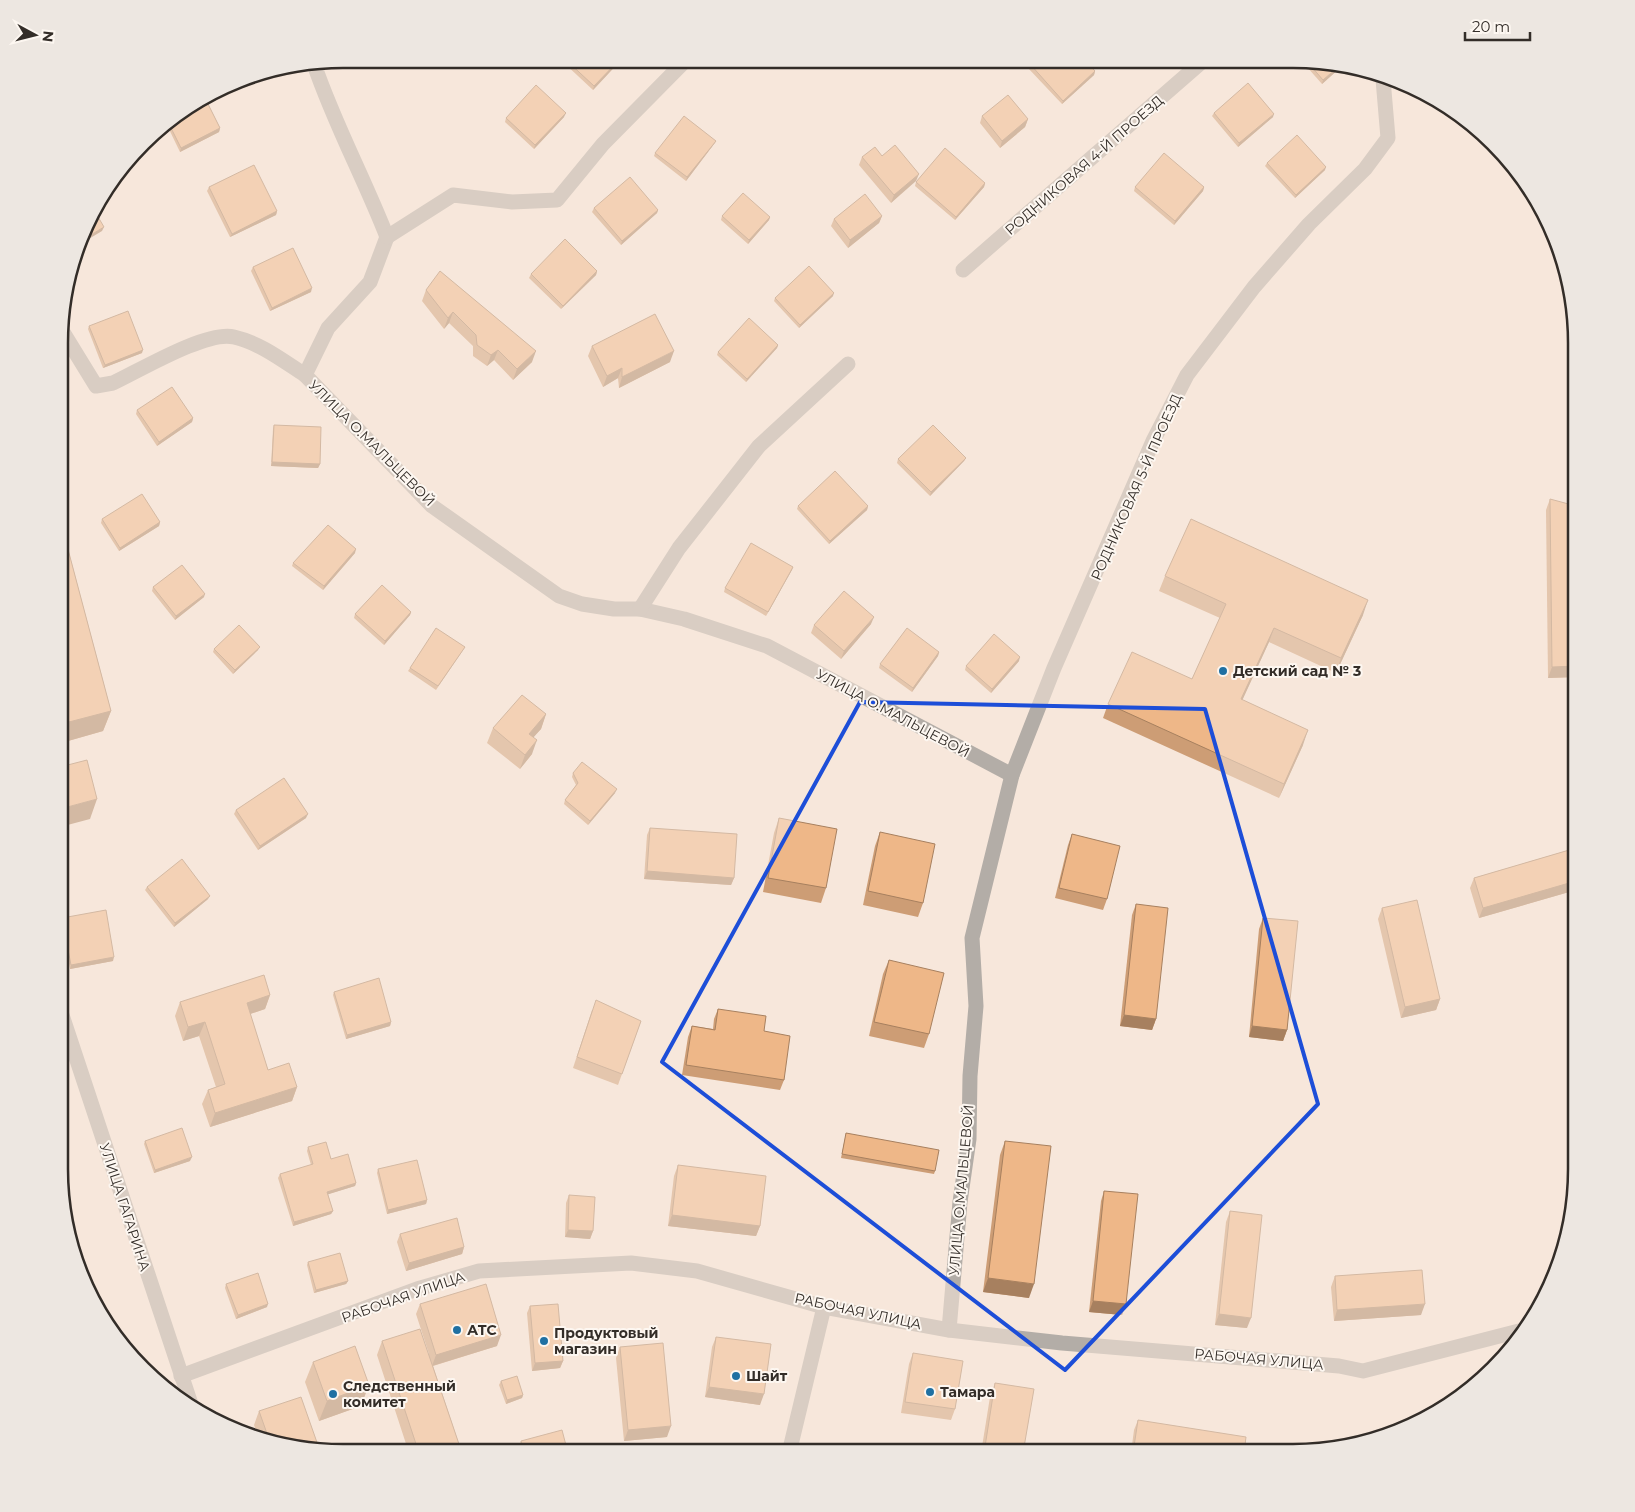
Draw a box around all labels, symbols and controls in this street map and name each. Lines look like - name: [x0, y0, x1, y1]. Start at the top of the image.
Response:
- north arrow: [10, 10, 60, 60]
- scale bar: [1465, 10, 1530, 42]
- text: 20 m: [1472, 17, 1510, 36]
- text: N: [38, 30, 58, 43]
- street label: РОДНИКОВАЯ 4-Й ПРОЕЗД: [1001, 91, 1167, 239]
- street label: УЛИЦА О.МАЛЬЦЕВОЙ: [305, 376, 439, 510]
- street label: РОДНИКОВАЯ 5-Й ПРОЕЗД: [1087, 391, 1185, 583]
- place label: Детский сад № 3: [1233, 662, 1361, 680]
- street label: УЛИЦА О.МАЛЬЦЕВОЙ: [813, 665, 973, 761]
- marker: Детский сад № 3: [1217, 665, 1229, 677]
- street label: УЛИЦА О.МАЛЬЦЕВОЙ: [945, 1104, 977, 1276]
- street label: УЛИЦА ГАГАРИНА: [96, 1141, 154, 1274]
- street label: РАБОЧАЯ УЛИЦА: [339, 1267, 468, 1327]
- street label: РАБОЧАЯ УЛИЦА: [793, 1289, 924, 1333]
- place label: АТС: [467, 1321, 497, 1339]
- marker: АТС: [451, 1324, 463, 1336]
- place label: Продуктовый магазин: [554, 1324, 658, 1358]
- marker: Продуктовый магазин: [538, 1335, 550, 1347]
- street label: РАБОЧАЯ УЛИЦА: [1194, 1344, 1325, 1374]
- place label: Шайт: [746, 1367, 788, 1385]
- marker: Шайт: [730, 1370, 742, 1382]
- place label: Следственный комитет: [343, 1377, 456, 1411]
- place label: Тамара: [940, 1383, 995, 1401]
- marker: Тамара: [924, 1386, 936, 1398]
- marker: Следственный комитет: [327, 1388, 339, 1400]

